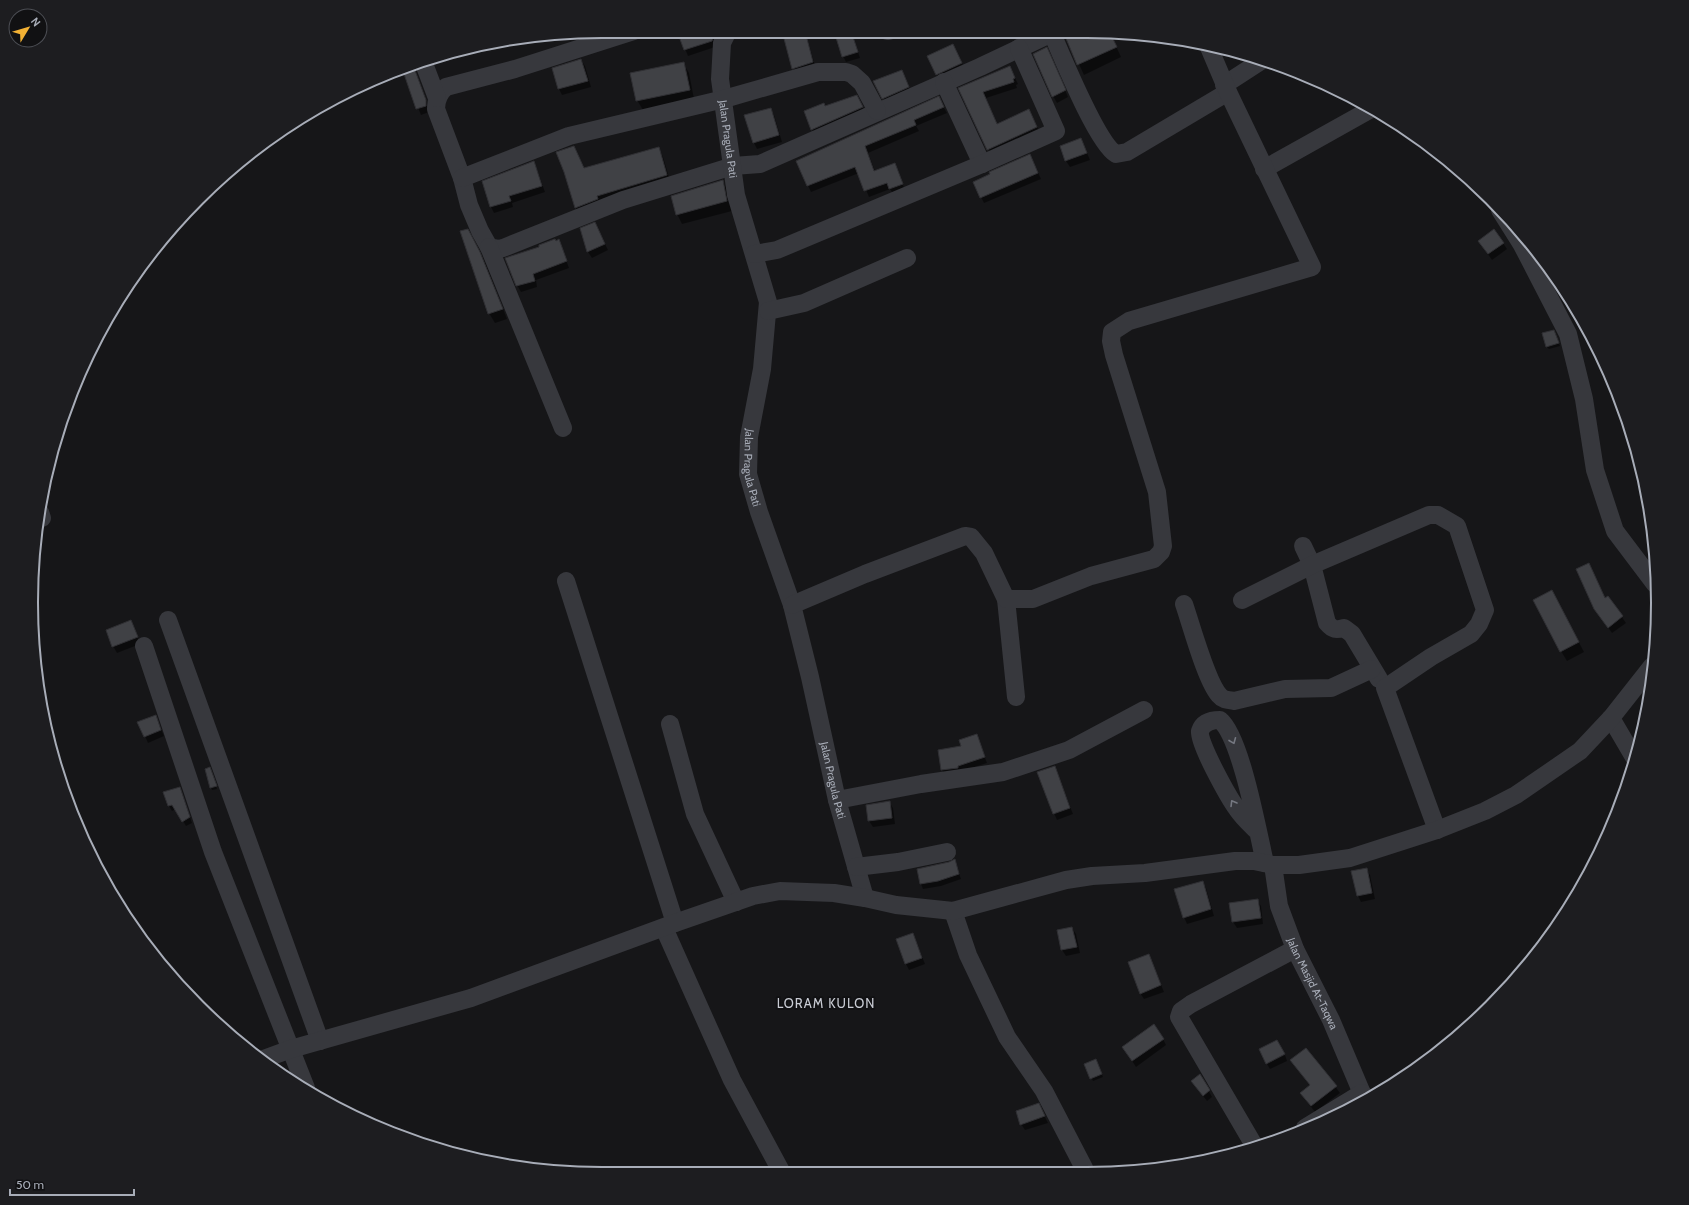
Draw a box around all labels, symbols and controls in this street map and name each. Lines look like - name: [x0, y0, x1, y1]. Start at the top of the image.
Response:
- north arrow: [8, 8, 48, 48]
- text: N: [28, 14, 44, 29]
- street label: Jalan Pragula Pati: [716, 98, 741, 179]
- street label: Jalan Pragula Pati: [741, 427, 764, 508]
- one-way arrow: [1228, 736, 1236, 744]
- street label: Jalan Pragula Pati: [817, 740, 849, 820]
- one-way arrow: [1230, 800, 1237, 807]
- street label: Jalan Masjid At-Taqwa: [1284, 935, 1341, 1032]
- district label: LORAM KULON: [777, 995, 875, 1011]
- scale bar: [10, 1171, 134, 1197]
- text: 50 m: [16, 1177, 44, 1192]

